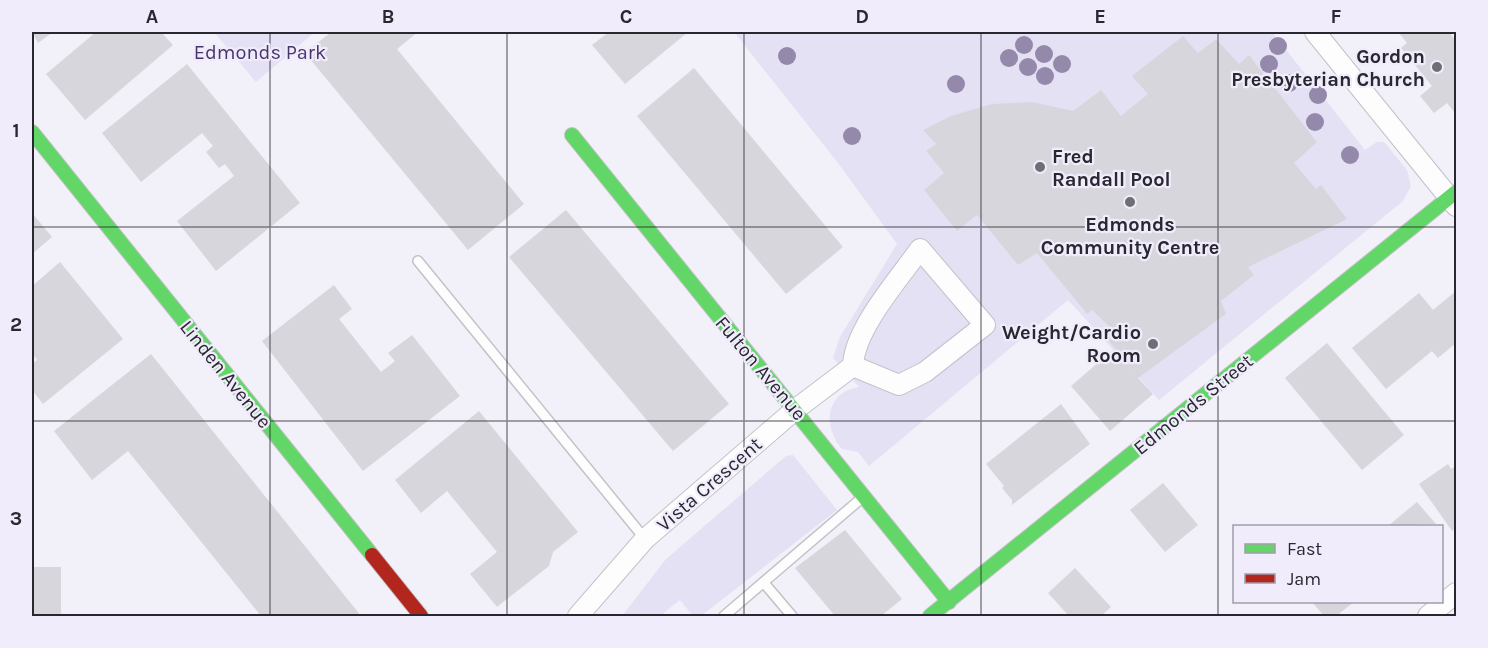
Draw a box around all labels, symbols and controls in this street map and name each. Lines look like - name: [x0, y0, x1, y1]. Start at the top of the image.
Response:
- text: A: [146, 5, 159, 28]
- text: B: [382, 5, 394, 28]
- text: C: [620, 5, 632, 28]
- text: D: [855, 5, 869, 28]
- text: E: [1094, 5, 1106, 28]
- text: F: [1331, 5, 1342, 28]
- park label: Edmonds Park: [194, 41, 326, 64]
- place label: Gordon Presbyterian Church: [1231, 45, 1425, 91]
- marker: Gordon Presbyterian Church: [1430, 60, 1444, 74]
- text: 1: [12, 119, 20, 142]
- place label: Fred Randall Pool: [1052, 145, 1171, 191]
- marker: Fred Randall Pool: [1033, 160, 1047, 174]
- marker: Edmonds Community Centre: [1123, 195, 1137, 209]
- place label: Edmonds Community Centre: [1041, 213, 1219, 259]
- street label: Fulton Avenue: [710, 312, 811, 425]
- text: 2: [10, 313, 22, 336]
- street label: Linden Avenue: [175, 316, 276, 433]
- place label: Weight/Cardio Room: [1002, 321, 1141, 367]
- marker: Weight/Cardio Room: [1146, 337, 1160, 351]
- street label: Edmonds Street: [1129, 349, 1258, 460]
- street label: Vista Crescent: [652, 432, 767, 536]
- text: 3: [10, 507, 22, 530]
- legend: [1233, 525, 1443, 603]
- text: Fast: [1287, 538, 1322, 560]
- text: Jam: [1287, 568, 1321, 590]

